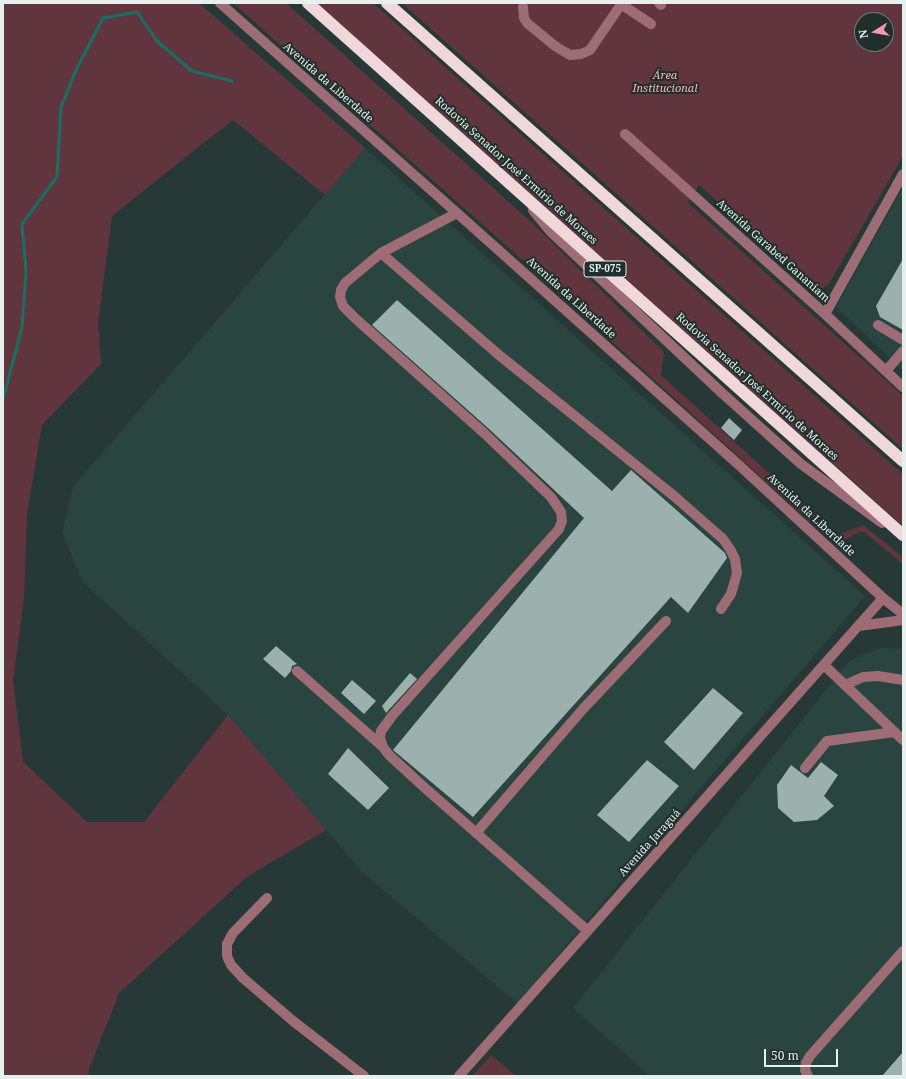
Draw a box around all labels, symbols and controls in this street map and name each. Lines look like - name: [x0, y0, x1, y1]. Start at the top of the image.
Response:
- north arrow: [854, 12, 894, 52]
- text: N: [855, 29, 871, 40]
- street label: Avenida da Liberdade: [280, 40, 376, 126]
- park label: Área Institucional: [632, 69, 698, 95]
- street label: Rodovia Senador José Ermírio de Moraes: [432, 95, 600, 247]
- street label: Avenida Garabed Gananiam: [714, 197, 832, 305]
- street label: Avenida da Liberdade: [524, 255, 618, 341]
- road number: SP-075: [584, 261, 626, 277]
- street label: Rodovia Senador José Ermírio de Moraes: [673, 311, 841, 463]
- street label: Avenida da Liberdade: [764, 471, 858, 559]
- street label: Avenida Jaraguá: [616, 807, 684, 879]
- scale bar: [766, 1041, 840, 1067]
- text: 50 m: [771, 1047, 799, 1064]

